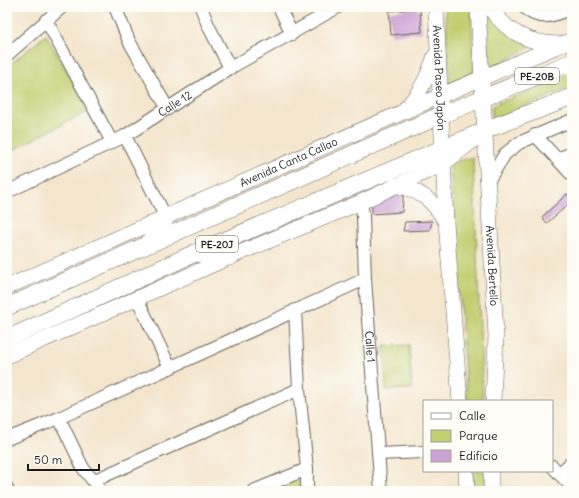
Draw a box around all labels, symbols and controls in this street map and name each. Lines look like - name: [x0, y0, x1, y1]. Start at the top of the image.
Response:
- street label: Avenida Paseo Japón: [430, 25, 449, 131]
- road number: PE-20B: [515, 68, 559, 84]
- street label: Calle 12: [155, 88, 194, 120]
- street label: Avenida Canta Callao: [237, 134, 340, 190]
- street label: Avenida Bertello: [483, 225, 501, 306]
- road number: PE-20J: [196, 236, 238, 252]
- street label: Calle 1: [362, 330, 378, 363]
- legend: [423, 400, 553, 472]
- text: Calle: [459, 408, 486, 423]
- text: Parque: [459, 428, 498, 443]
- scale bar: [28, 446, 99, 472]
- text: Edificio: [459, 448, 498, 463]
- text: 50 m: [34, 452, 63, 467]

